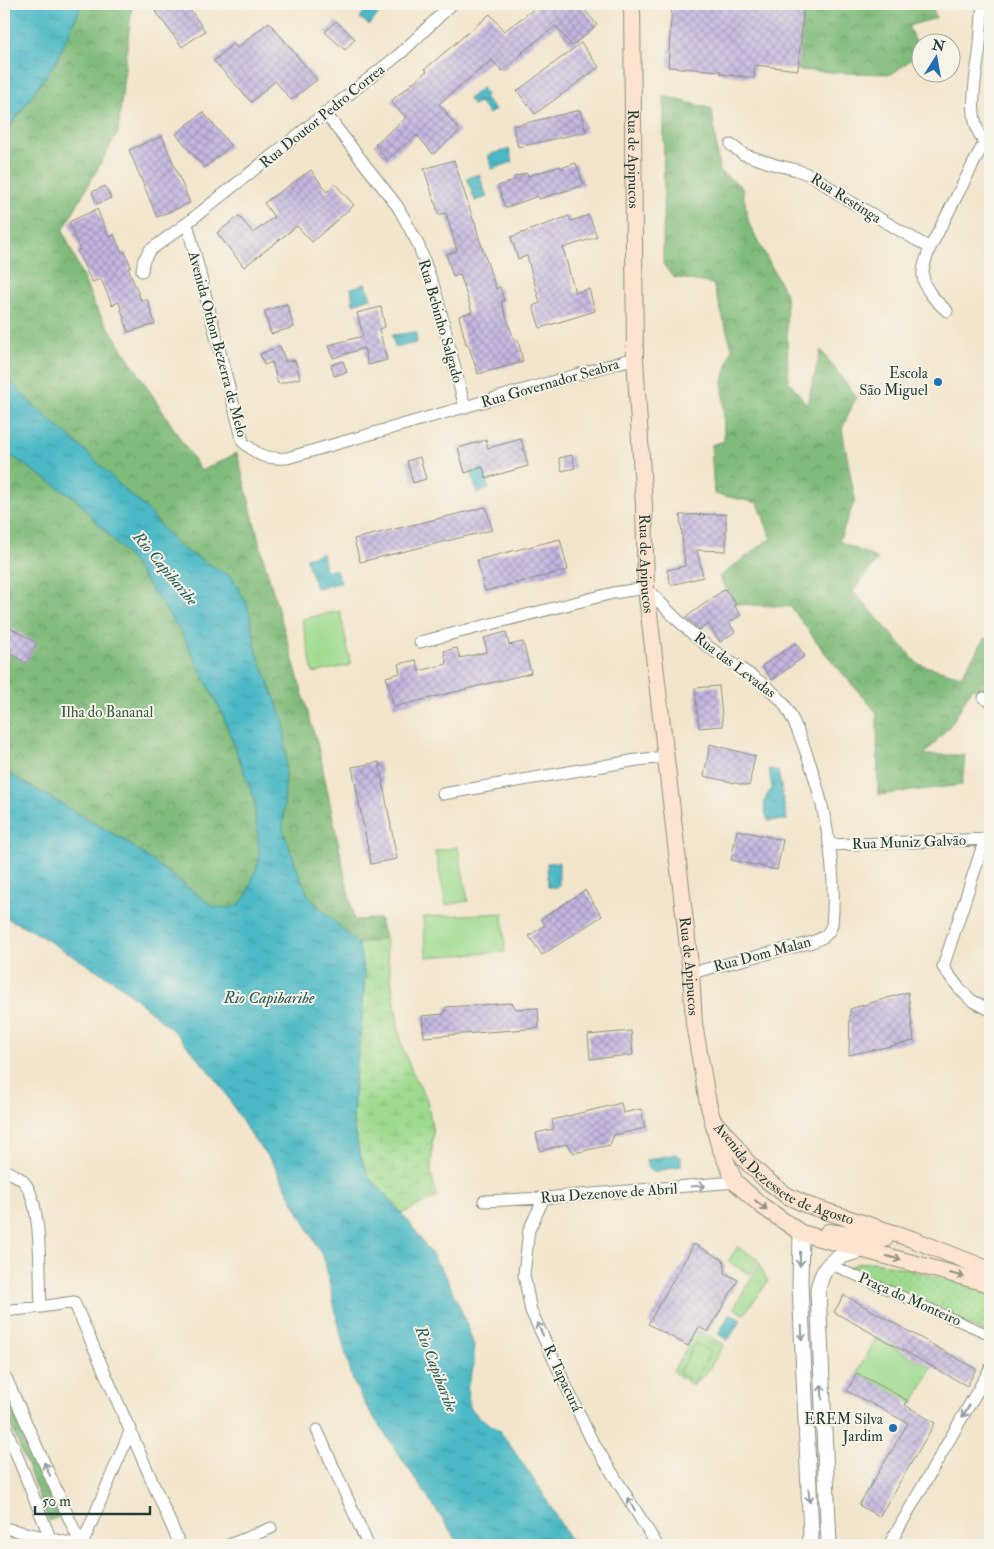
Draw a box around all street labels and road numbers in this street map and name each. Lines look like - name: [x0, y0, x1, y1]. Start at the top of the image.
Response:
- street label: Rua Doutor Pedro Correa: [256, 60, 389, 173]
- street label: Rua de Apipucos: [622, 109, 643, 209]
- street label: Rua Restinga: [807, 169, 885, 228]
- street label: Avenida Othon Bezerra de Melo: [183, 248, 251, 439]
- street label: Rua Bebinho Salgado: [414, 257, 467, 385]
- street label: Rua Governador Seabra: [479, 354, 622, 412]
- street label: Rua de Apipucos: [634, 514, 658, 614]
- street label: Rua das Levadas: [690, 628, 780, 702]
- street label: Rua Muniz Galvão: [852, 831, 966, 854]
- street label: Rua de Apipucos: [675, 916, 702, 1016]
- street label: Rua Dom Malan: [711, 932, 813, 977]
- street label: Avenida Dezessete de Agosto: [709, 1118, 856, 1230]
- street label: Rua Dezenove de Abril: [540, 1179, 678, 1208]
- street label: Praça do Monteiro: [855, 1268, 964, 1331]
- street label: R. Tapacurá: [538, 1342, 587, 1416]

